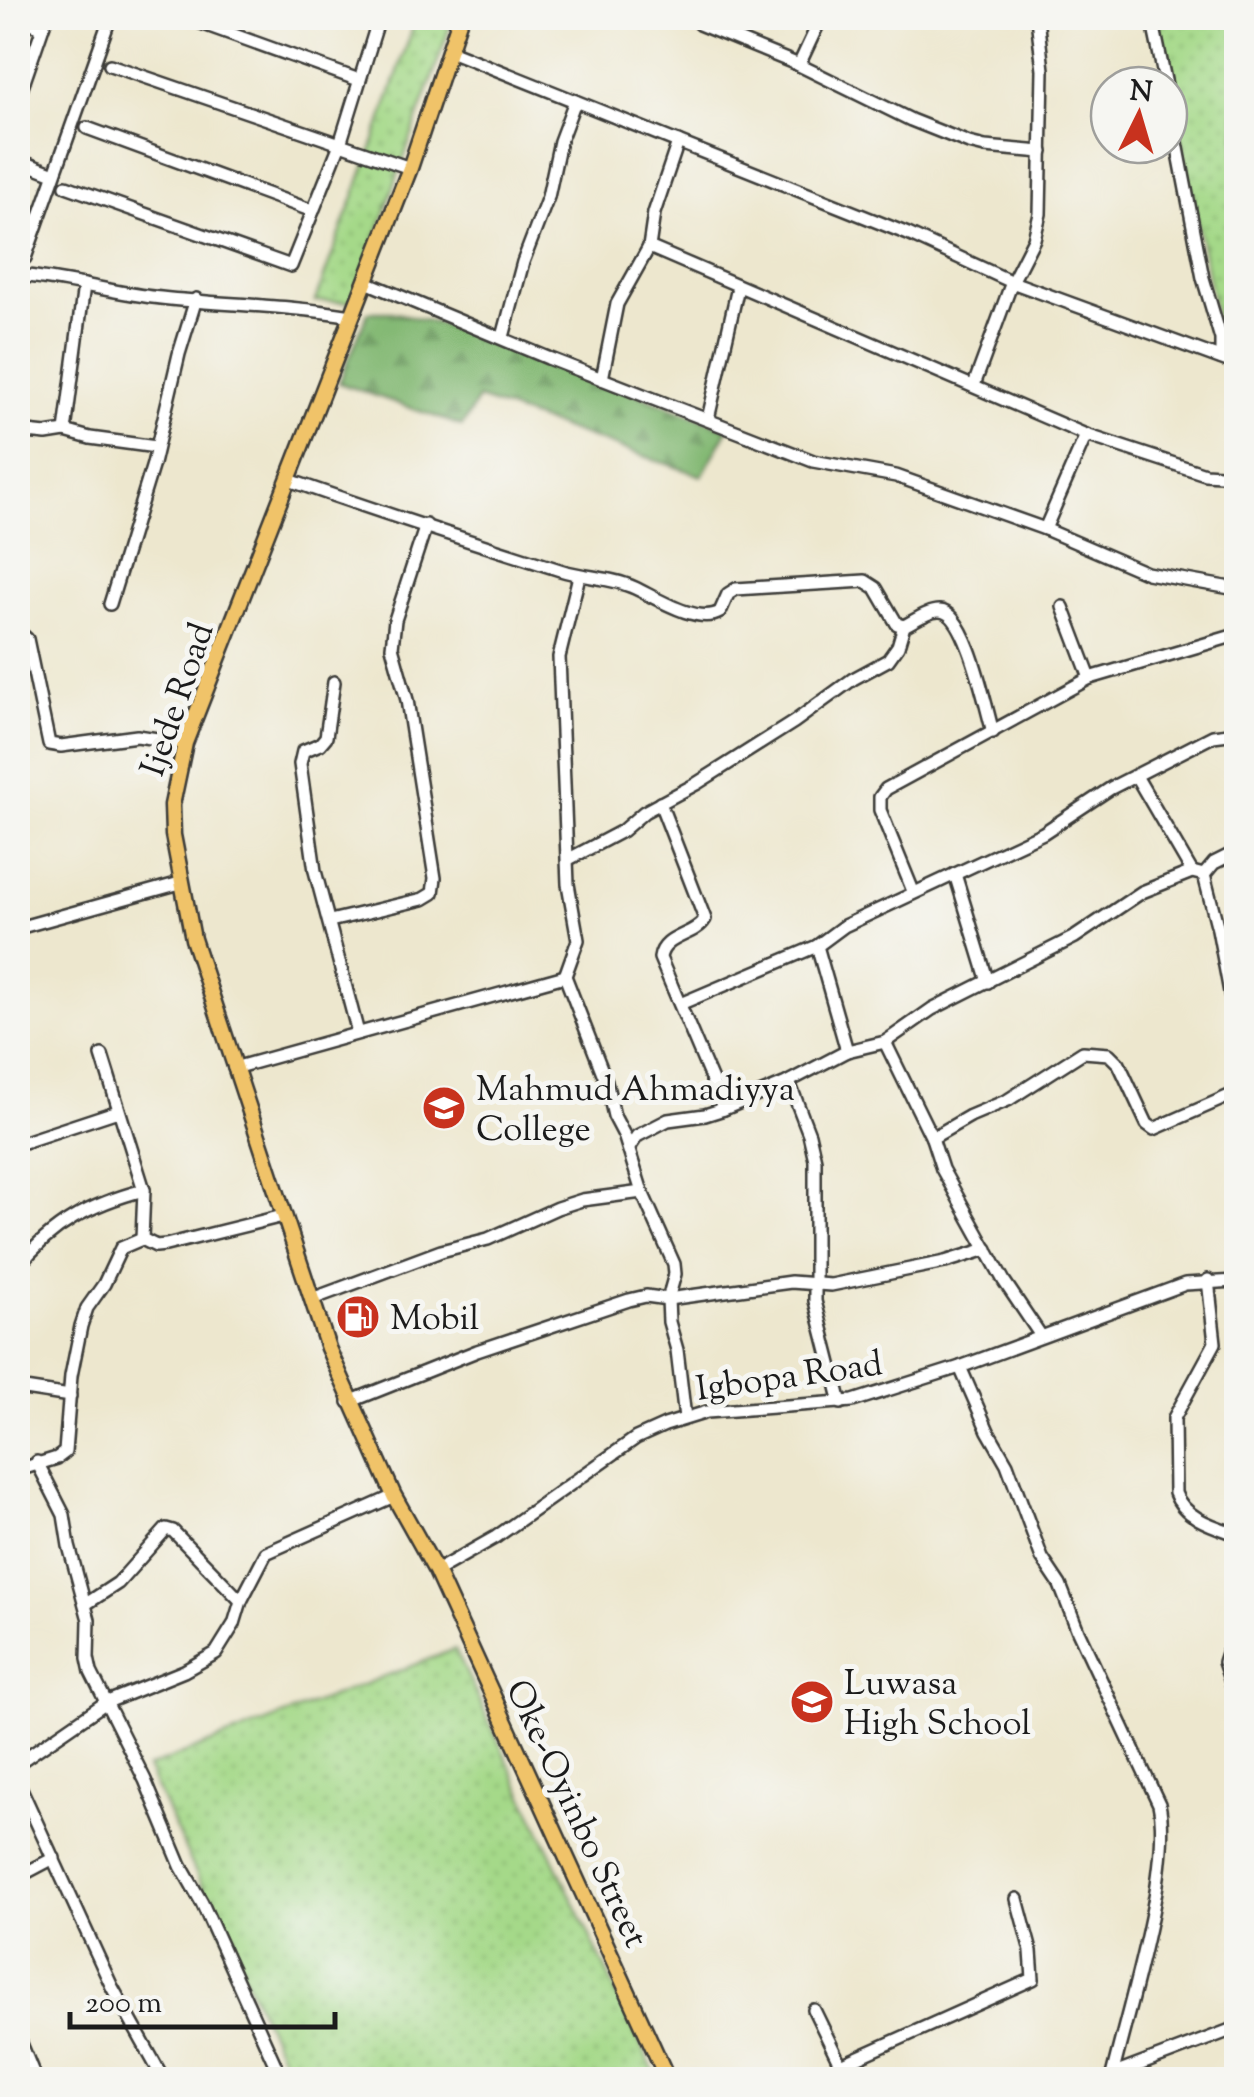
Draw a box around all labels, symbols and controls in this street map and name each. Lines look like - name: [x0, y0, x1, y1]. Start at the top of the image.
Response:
- north arrow: [1089, 65, 1189, 165]
- text: N: [1128, 72, 1154, 114]
- street label: Ijede Road: [129, 616, 229, 784]
- place label: Mahmud Ahmadiyya College: [476, 1066, 795, 1157]
- school or university icon: Mahmud Ahmadiyya College: [421, 1085, 467, 1131]
- fuel station icon: Mobil: [335, 1294, 381, 1340]
- place label: Mobil: [390, 1295, 480, 1346]
- street label: Igbopa Road: [693, 1340, 886, 1417]
- place label: Luwasa High School: [844, 1660, 1031, 1751]
- street label: Oke-Oyinbo Street: [490, 1672, 659, 1957]
- school or university icon: Luwasa High School: [789, 1679, 835, 1725]
- scale bar: [70, 1967, 335, 2029]
- text: 200 m: [85, 1983, 162, 2026]

